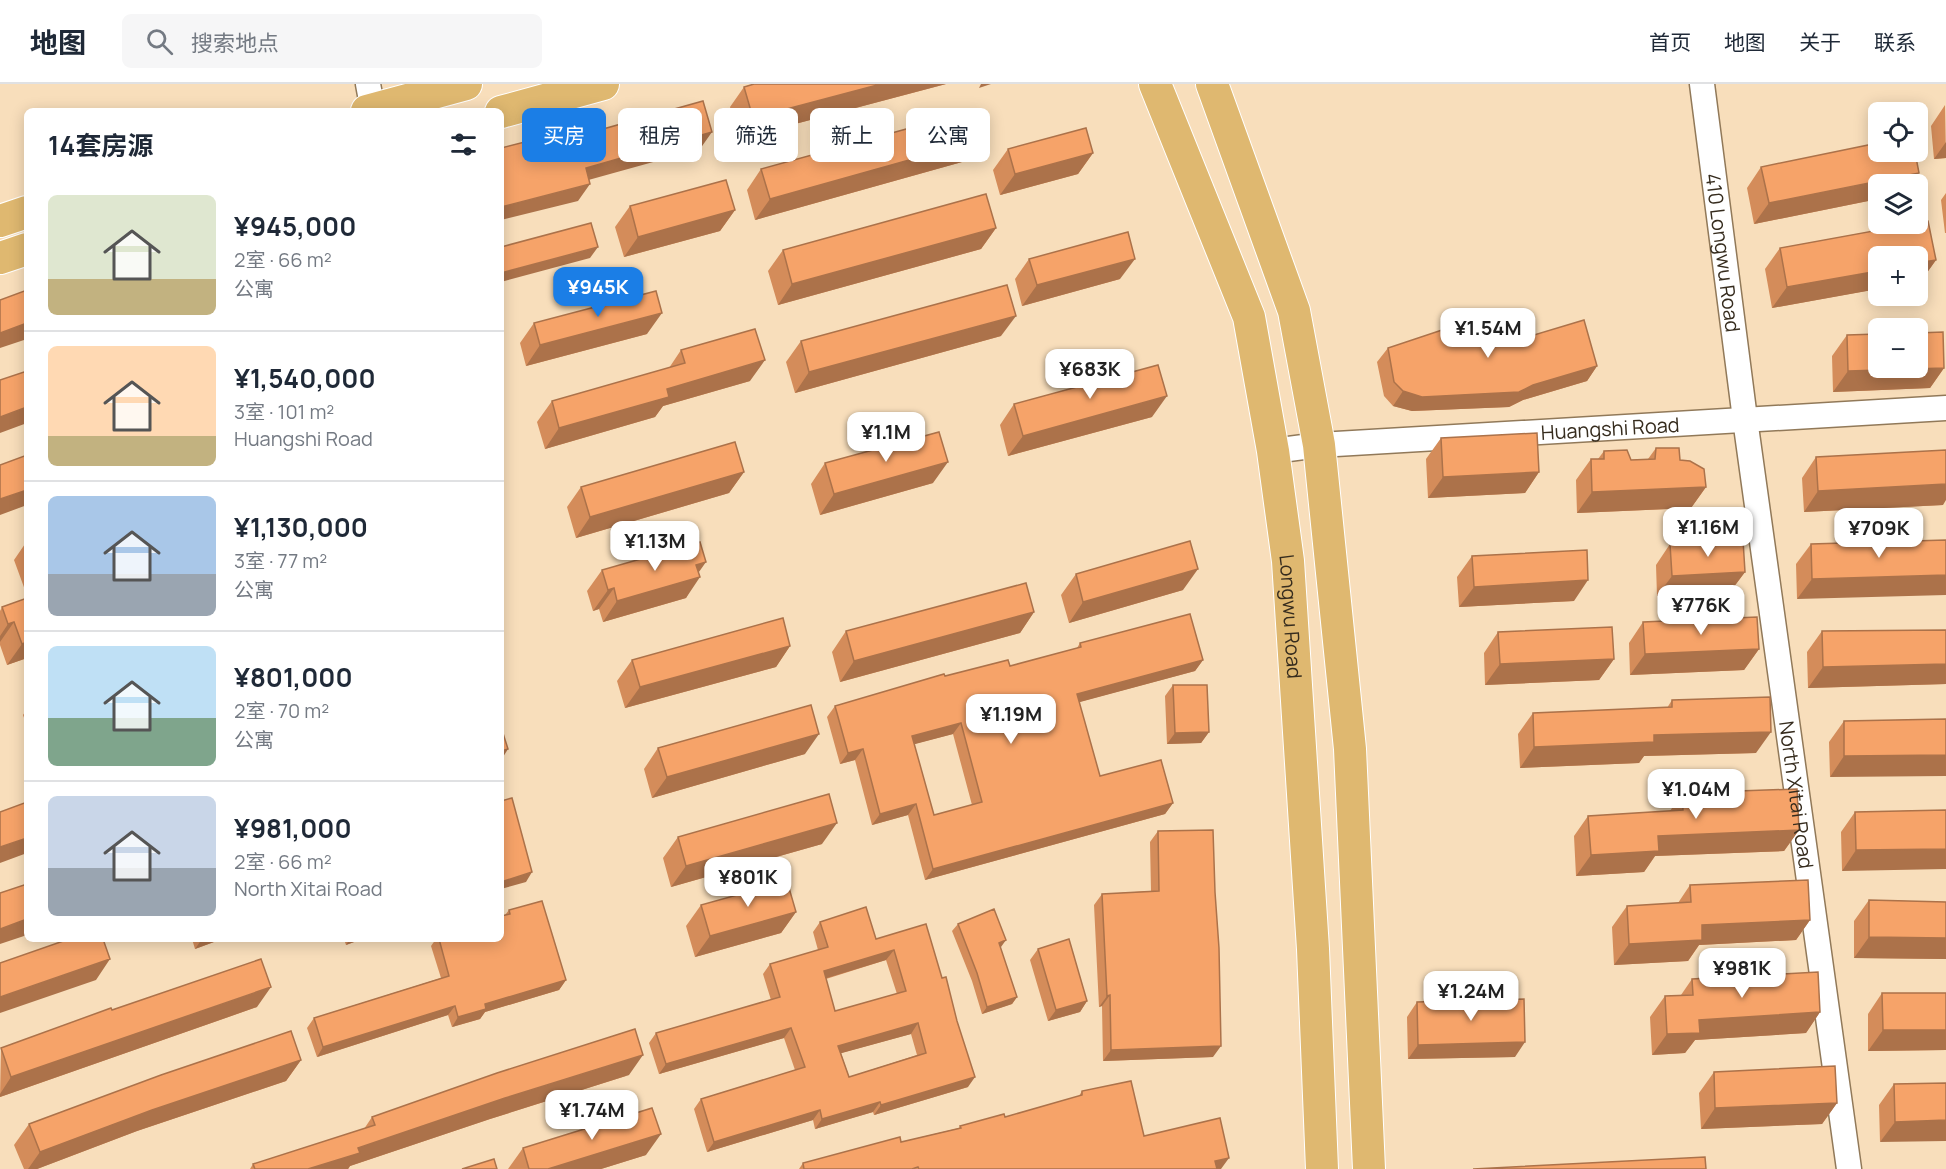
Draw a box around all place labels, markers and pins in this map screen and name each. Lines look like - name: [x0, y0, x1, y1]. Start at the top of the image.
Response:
- pin: ¥945K: [556, 267, 640, 318]
- pin: ¥1.54M: [1439, 308, 1537, 359]
- pin: ¥683K: [1048, 349, 1132, 400]
- pin: ¥1.1M: [844, 412, 928, 463]
- pin: ¥1.16M: [1659, 507, 1757, 558]
- pin: ¥709K: [1837, 508, 1921, 559]
- pin: ¥1.13M: [606, 521, 704, 572]
- pin: ¥776K: [1659, 585, 1743, 636]
- pin: ¥1.19M: [962, 694, 1060, 745]
- pin: ¥1.04M: [1647, 769, 1745, 820]
- pin: ¥801K: [706, 857, 790, 908]
- pin: ¥981K: [1700, 948, 1784, 999]
- pin: ¥1.24M: [1422, 971, 1520, 1022]
- pin: ¥1.74M: [543, 1090, 641, 1141]

